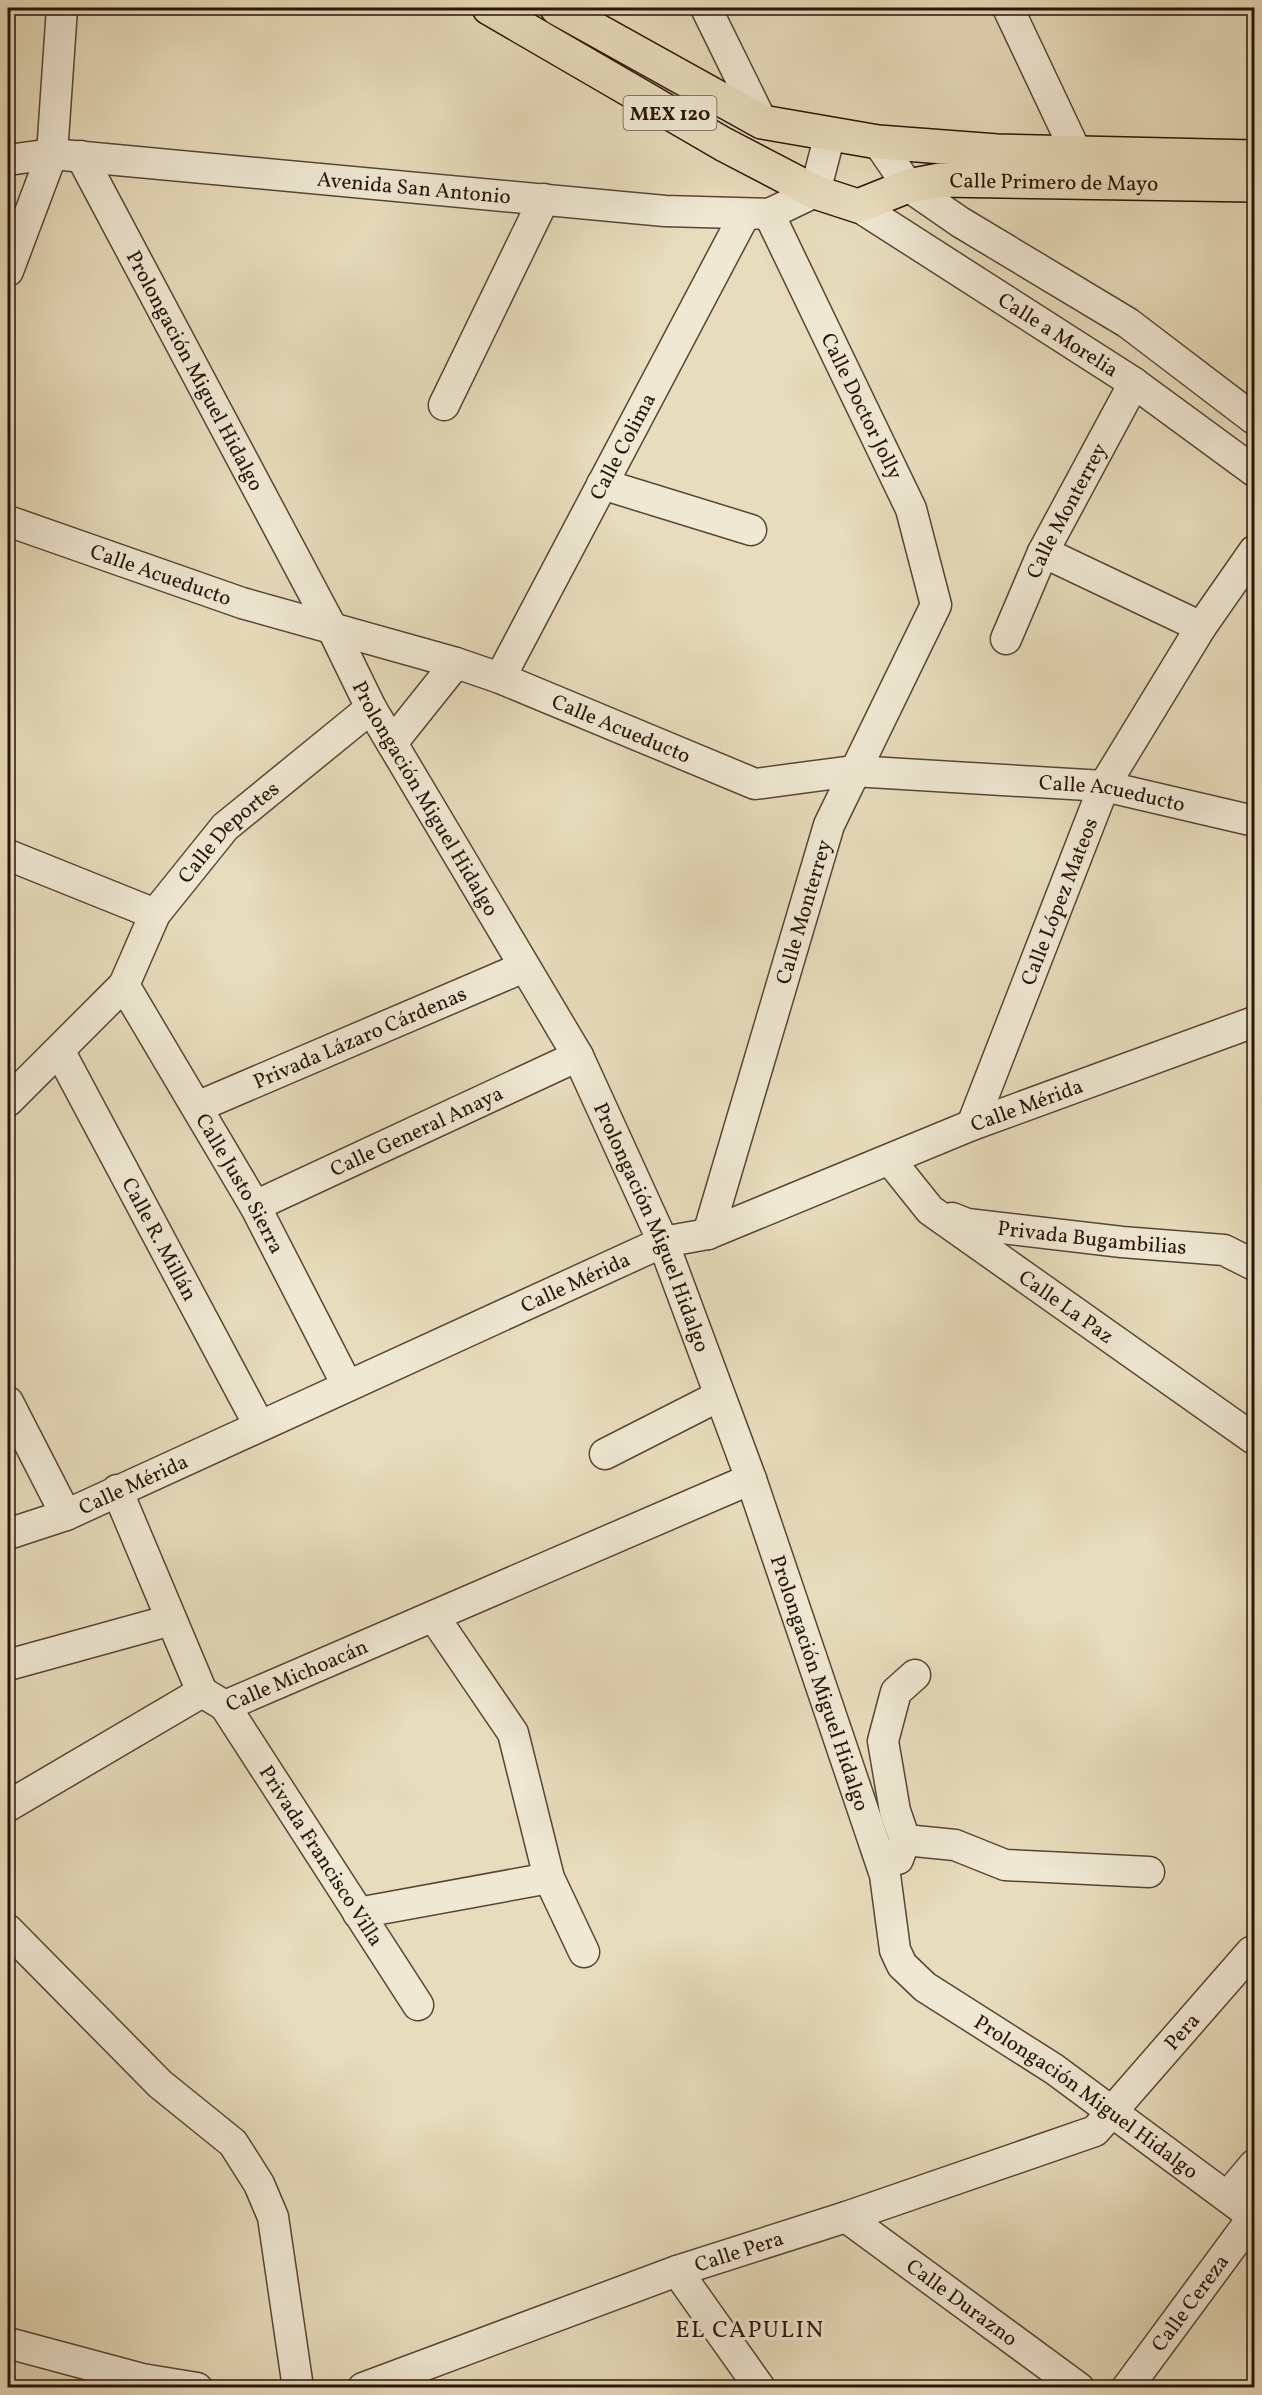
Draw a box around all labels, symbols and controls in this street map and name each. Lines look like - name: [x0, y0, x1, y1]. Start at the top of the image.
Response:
- road number: MEX 120: [624, 96, 716, 130]
- street label: Avenida San Antonio: [316, 166, 512, 213]
- street label: Calle Primero de Mayo: [949, 167, 1159, 199]
- street label: Prolongación Miguel Hidalgo: [118, 246, 270, 497]
- street label: Calle a Morelia: [992, 286, 1123, 385]
- street label: Calle Doctor Jolly: [813, 328, 909, 485]
- street label: Calle Colima: [583, 388, 664, 506]
- street label: Calle Monterrey: [1020, 438, 1115, 583]
- street label: Calle Acueducto: [86, 538, 235, 614]
- street label: Prolongación Miguel Hidalgo: [344, 676, 505, 922]
- street label: Calle Acueducto: [547, 688, 695, 772]
- street label: Calle Acueducto: [1038, 769, 1188, 820]
- street label: Calle Deportes: [172, 775, 286, 890]
- street label: Calle López Mateos: [1015, 814, 1106, 990]
- street label: Calle Monterrey: [770, 836, 840, 988]
- street label: Privada Lázaro Cárdenas: [249, 980, 472, 1097]
- street label: Calle Mérida: [967, 1073, 1087, 1140]
- street label: Calle General Anaya: [326, 1080, 508, 1185]
- street label: Prolongación Miguel Hidalgo: [585, 1098, 716, 1357]
- street label: Calle Justo Sierra: [187, 1109, 290, 1259]
- street label: Calle R. Millán: [114, 1173, 203, 1307]
- street label: Privada Bugambilias: [996, 1215, 1188, 1263]
- street label: Calle Mérida: [516, 1246, 635, 1321]
- street label: Calle La Paz: [1012, 1264, 1119, 1351]
- street label: Calle Mérida: [74, 1448, 193, 1523]
- street label: Prolongación Miguel Hidalgo: [762, 1552, 875, 1815]
- street label: Calle Michoacán: [222, 1633, 373, 1720]
- street label: Privada Francisco Villa: [251, 1760, 389, 1952]
- street label: Pera: [1158, 2007, 1207, 2057]
- street label: Prolongación Miguel Hidalgo: [968, 2009, 1204, 2187]
- street label: Calle Pera: [691, 2225, 787, 2280]
- street label: Calle Cereza: [1146, 2249, 1237, 2358]
- street label: Calle Durazno: [900, 2253, 1023, 2354]
- district label: EL CAPULIN: [675, 2314, 825, 2348]

